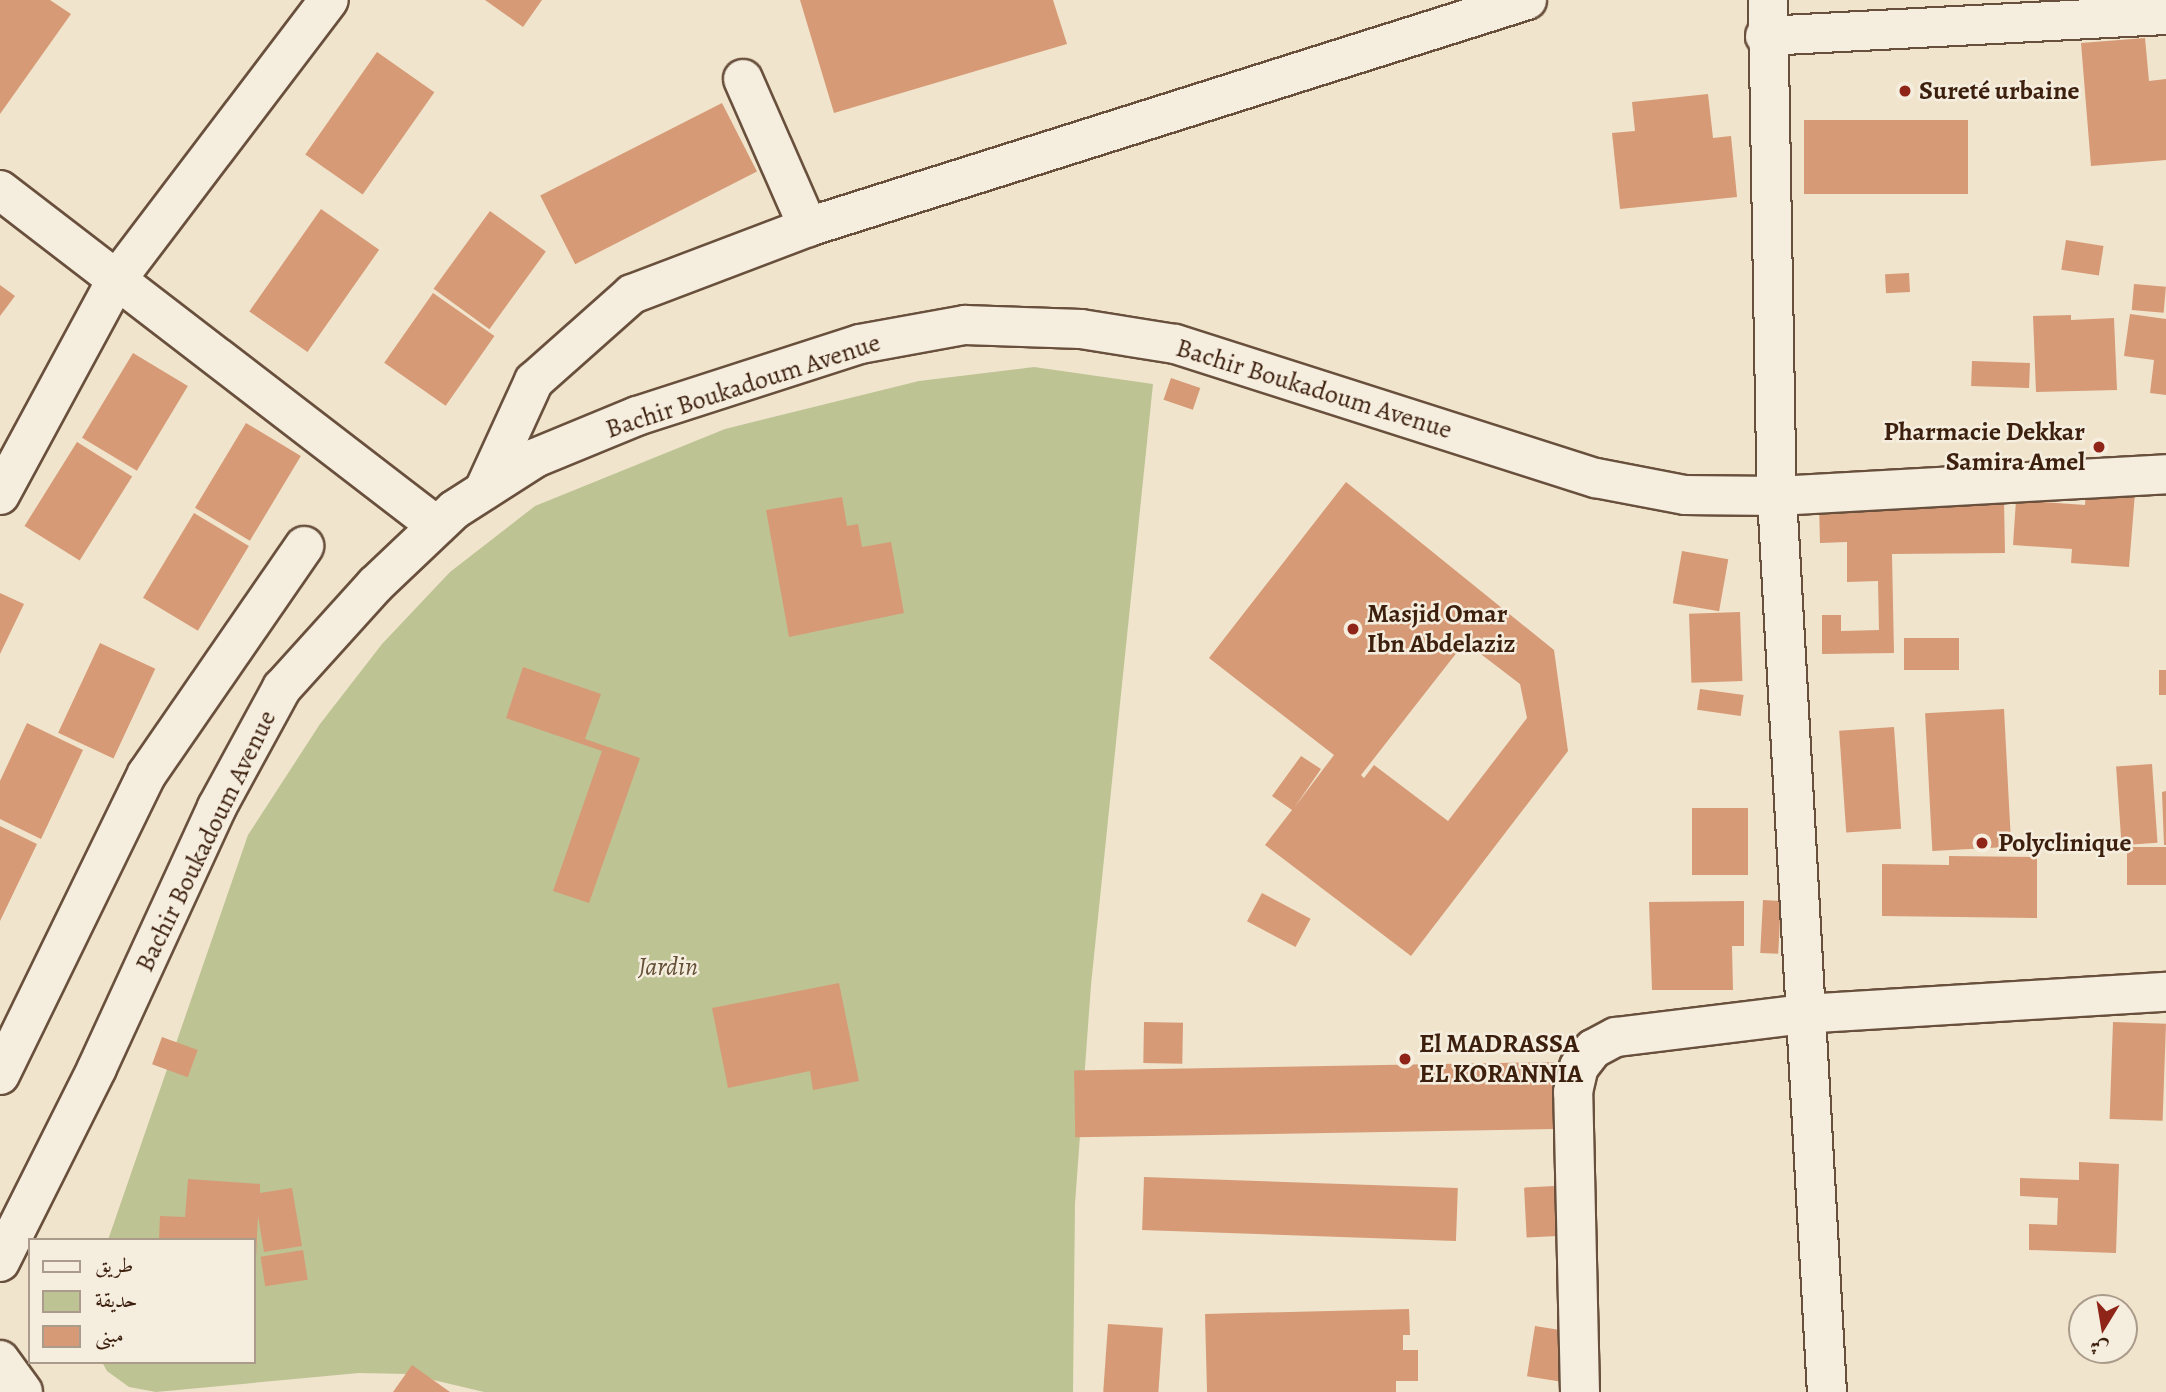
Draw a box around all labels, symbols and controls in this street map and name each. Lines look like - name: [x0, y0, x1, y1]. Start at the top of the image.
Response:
- place label: Sureté urbaine: [1919, 75, 2080, 107]
- marker: Sureté urbaine: [1897, 83, 1913, 99]
- street label: Bachir Boukadoum Avenue: [602, 327, 884, 445]
- street label: Bachir Boukadoum Avenue: [1172, 332, 1456, 446]
- place label: Pharmacie Dekkar Samira Amel: [1883, 416, 2085, 478]
- marker: Pharmacie Dekkar Samira Amel: [2091, 439, 2107, 455]
- place label: Masjid Omar Ibn Abdelaziz: [1367, 598, 1516, 660]
- marker: Masjid Omar Ibn Abdelaziz: [1345, 621, 1361, 637]
- street label: Bachir Boukadoum Avenue: [129, 705, 283, 977]
- place label: Polyclinique: [1998, 827, 2131, 859]
- marker: Polyclinique: [1972, 833, 1992, 853]
- park label: Jardin: [638, 951, 698, 983]
- place label: El MADRASSA EL KORANNIA: [1419, 1028, 1583, 1090]
- marker: El MADRASSA EL KORANNIA: [1397, 1051, 1413, 1067]
- legend: [28, 1238, 256, 1364]
- text: طريق: [95, 1251, 133, 1279]
- text: حديقة: [95, 1286, 138, 1314]
- north arrow: [2068, 1294, 2138, 1364]
- text: مبنى: [95, 1321, 124, 1349]
- text: ش: [2088, 1333, 2111, 1362]

